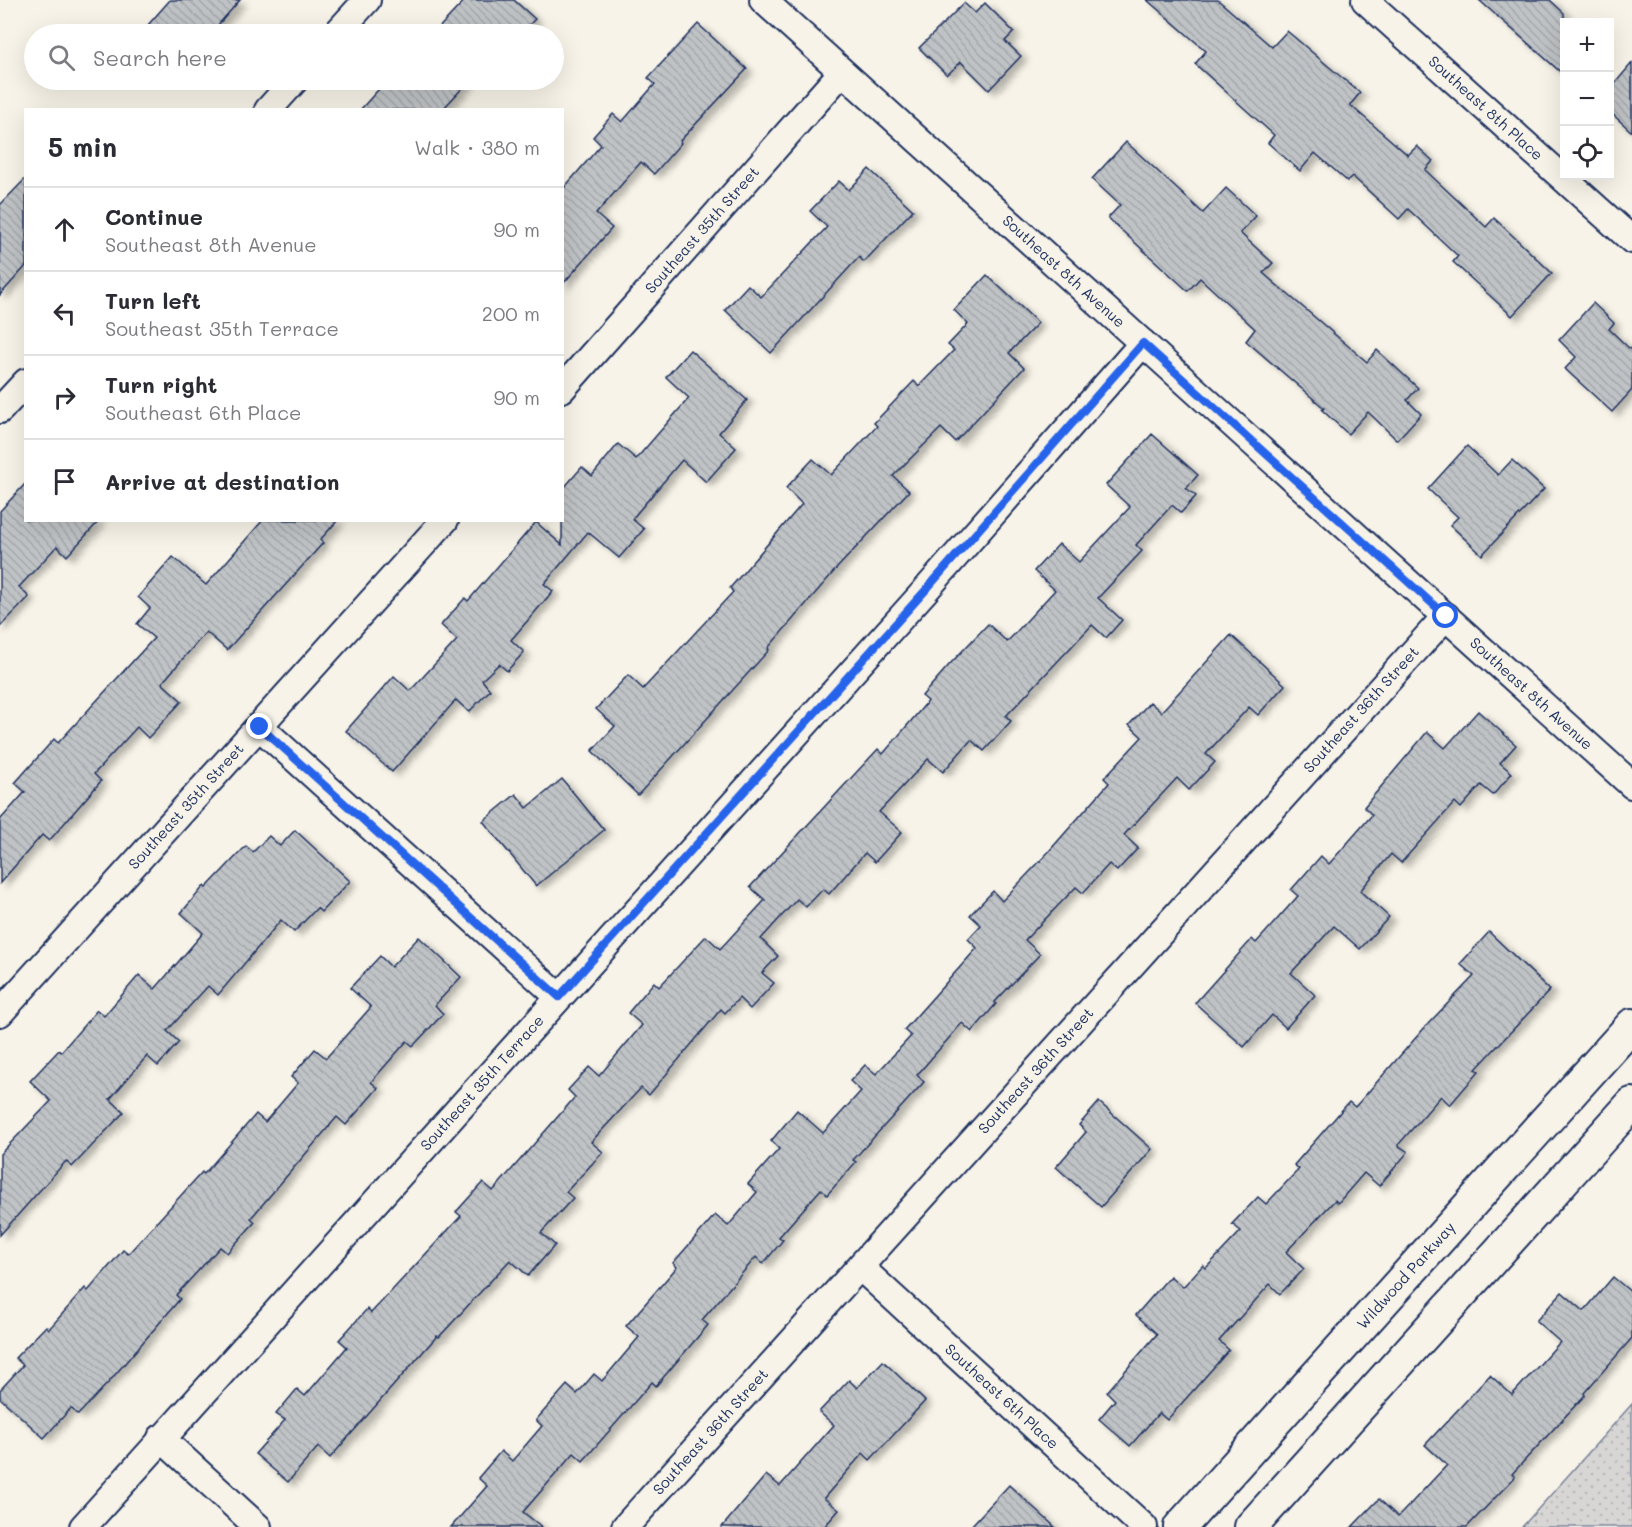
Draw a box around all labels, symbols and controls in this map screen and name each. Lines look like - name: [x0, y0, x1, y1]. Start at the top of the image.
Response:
- map controls: [1560, 18, 1614, 180]
- button: +: [1560, 18, 1614, 72]
- search box: [24, 24, 564, 90]
- icon: search: [45, 41, 78, 74]
- text: Search here: [93, 43, 227, 72]
- street label: Southeast 8th Place: [1425, 51, 1548, 164]
- button: −: [1560, 72, 1614, 126]
- button: locate: [1560, 126, 1614, 180]
- text: 5 min: [48, 130, 117, 164]
- text: Walk · 380 m: [414, 134, 540, 160]
- street label: Southeast 35th Street: [640, 162, 763, 297]
- text: Continue: [105, 202, 203, 231]
- street label: Southeast 8th Avenue: [999, 210, 1130, 331]
- icon: ahead: [48, 213, 81, 246]
- text: 90 m: [494, 216, 540, 242]
- text: Southeast 8th Avenue: [105, 231, 317, 257]
- text: Turn left: [105, 286, 201, 315]
- icon: left: [48, 297, 81, 330]
- text: 200 m: [482, 300, 540, 326]
- text: Southeast 35th Terrace: [105, 315, 339, 341]
- text: Turn right: [105, 370, 217, 399]
- icon: right: [48, 381, 81, 414]
- text: 90 m: [494, 384, 540, 410]
- text: Southeast 6th Place: [105, 399, 301, 425]
- icon: arrive: [48, 465, 81, 498]
- text: Arrive at destination: [105, 467, 340, 496]
- route start: [1432, 602, 1458, 628]
- street label: Southeast 8th Avenue: [1466, 632, 1597, 754]
- street label: Southeast 36th Street: [1298, 642, 1423, 777]
- route end: [246, 713, 272, 739]
- street label: Southeast 35th Street: [123, 739, 248, 873]
- street label: Southeast 36th Street: [973, 1003, 1097, 1138]
- street label: Southeast 35th Terrace: [415, 1010, 548, 1154]
- street label: Wildwood Parkway: [1352, 1217, 1459, 1333]
- street label: Southeast 6th Place: [941, 1339, 1063, 1453]
- street label: Southeast 36th Street: [648, 1364, 772, 1499]

